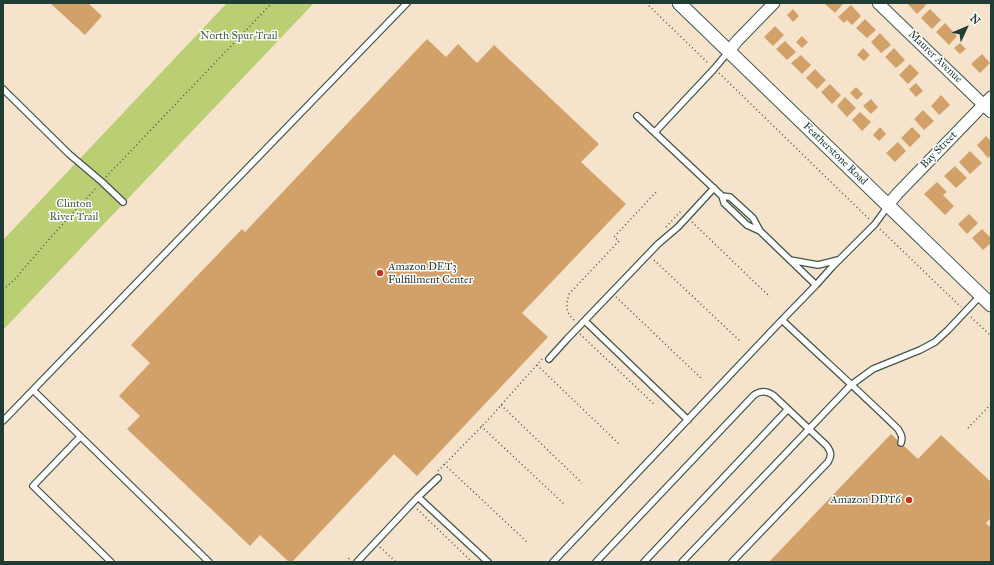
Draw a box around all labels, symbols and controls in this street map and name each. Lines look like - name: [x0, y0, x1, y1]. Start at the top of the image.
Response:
- north arrow: [946, 8, 986, 48]
- text: N: [967, 11, 983, 27]
- street label: Maurer Avenue: [905, 28, 965, 86]
- park label: North Spur Trail: [200, 29, 278, 43]
- street label: Featherstone Road: [800, 120, 870, 188]
- street label: Bay Street: [918, 129, 960, 171]
- park label: Clinton River Trail: [50, 197, 98, 223]
- place label: Amazon DET3 Fulfillment Center: [388, 260, 473, 286]
- marker: Amazon DET3 Fulfillment Center: [375, 268, 385, 278]
- place label: Amazon DDT6: [830, 493, 901, 507]
- marker: Amazon DDT6: [904, 495, 914, 505]

